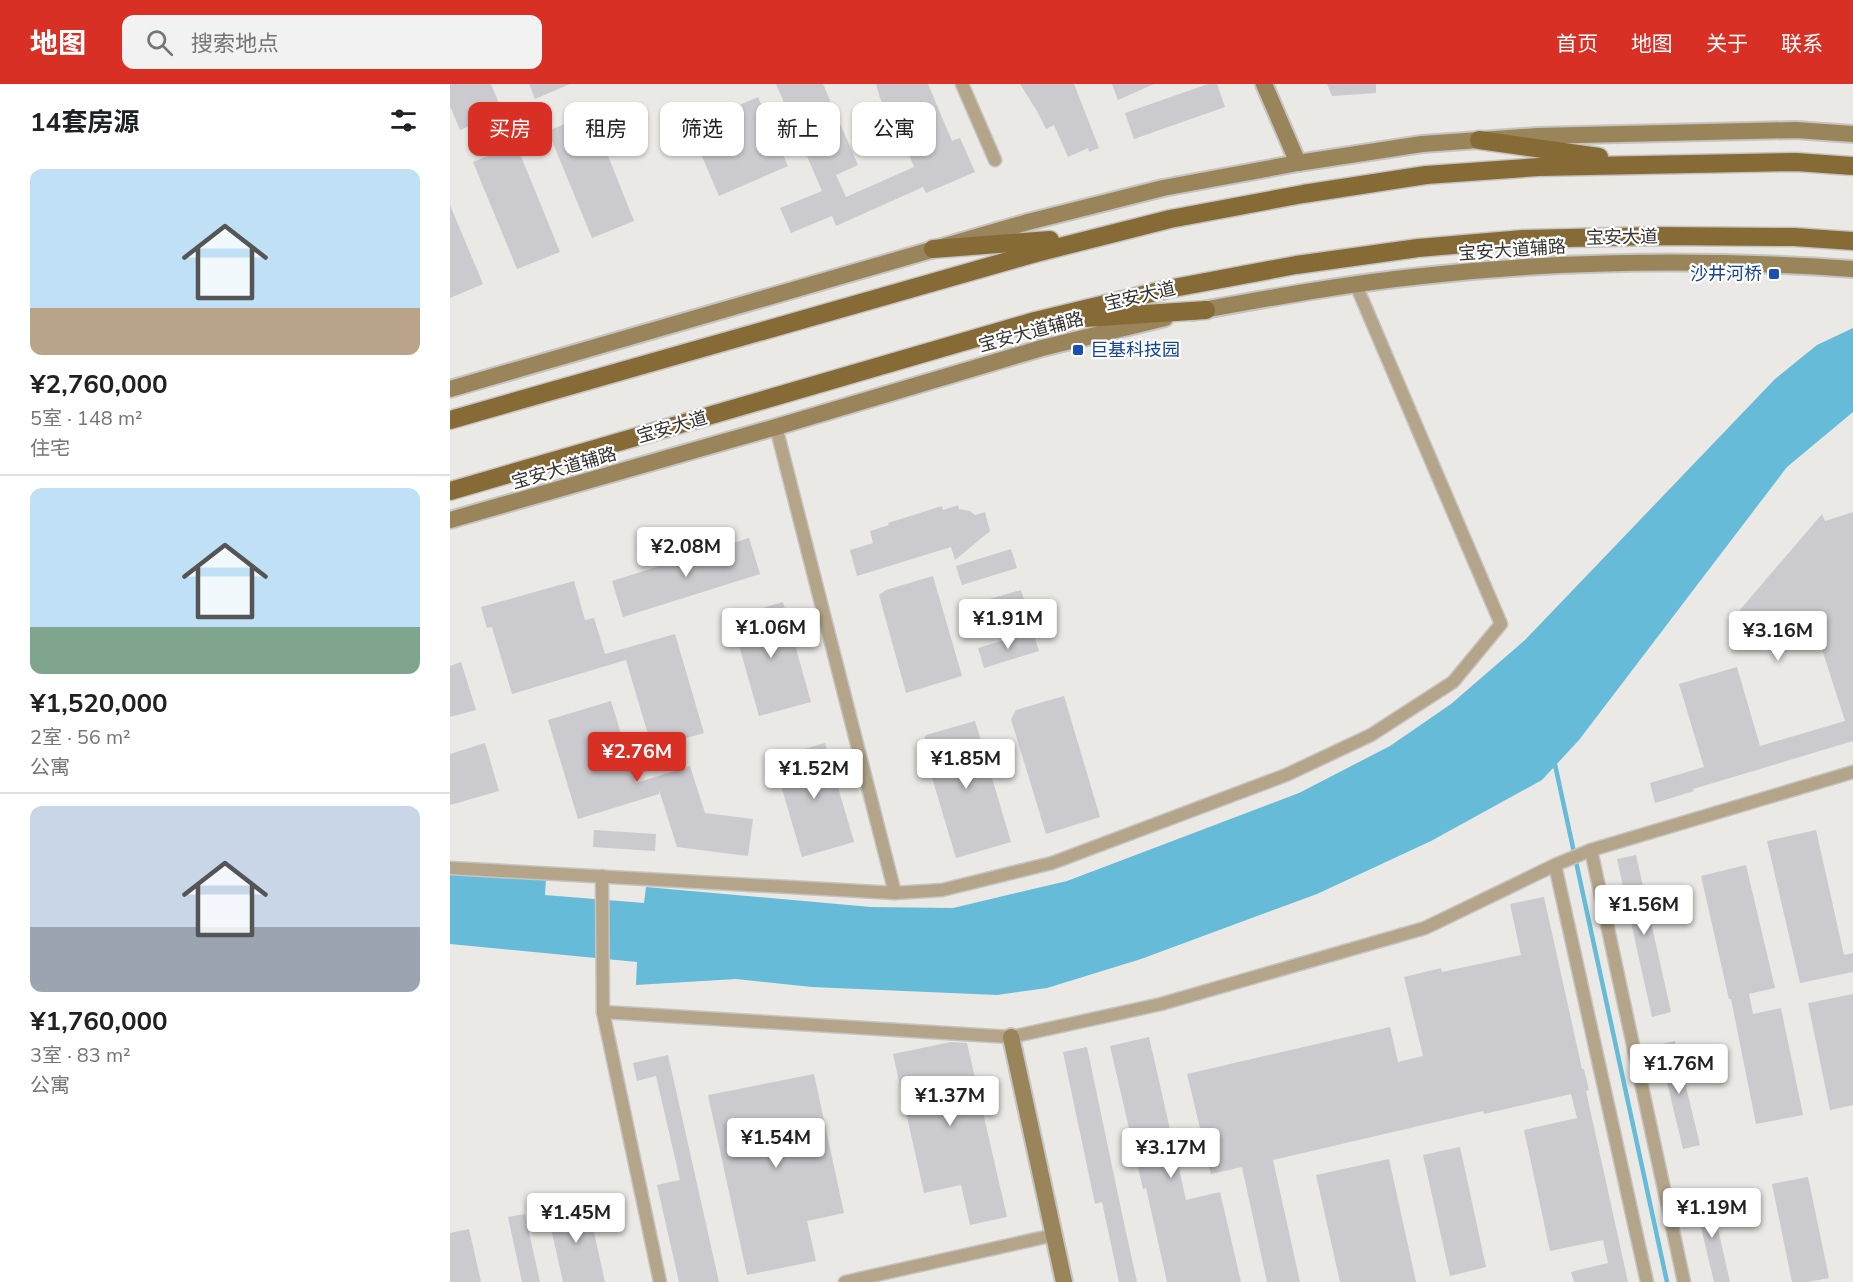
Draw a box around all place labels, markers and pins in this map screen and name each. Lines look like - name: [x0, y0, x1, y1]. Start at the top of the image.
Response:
- place label: 沙井河桥: [1690, 262, 1762, 286]
- marker: 沙井河桥: [1767, 267, 1781, 281]
- place label: 巨基科技园: [1090, 338, 1180, 362]
- marker: 巨基科技园: [1071, 343, 1085, 357]
- pin: ¥2.08M: [637, 527, 735, 578]
- pin: ¥1.91M: [959, 599, 1057, 650]
- pin: ¥1.06M: [722, 608, 820, 659]
- pin: ¥3.16M: [1729, 611, 1827, 662]
- pin: ¥2.76M: [588, 732, 686, 783]
- pin: ¥1.85M: [917, 739, 1015, 790]
- pin: ¥1.52M: [765, 749, 863, 800]
- pin: ¥1.56M: [1595, 885, 1693, 936]
- pin: ¥1.76M: [1630, 1044, 1728, 1095]
- pin: ¥1.37M: [901, 1076, 999, 1127]
- pin: ¥1.54M: [727, 1118, 825, 1169]
- pin: ¥3.17M: [1122, 1128, 1220, 1179]
- pin: ¥1.19M: [1663, 1188, 1761, 1239]
- pin: ¥1.45M: [527, 1193, 625, 1244]

